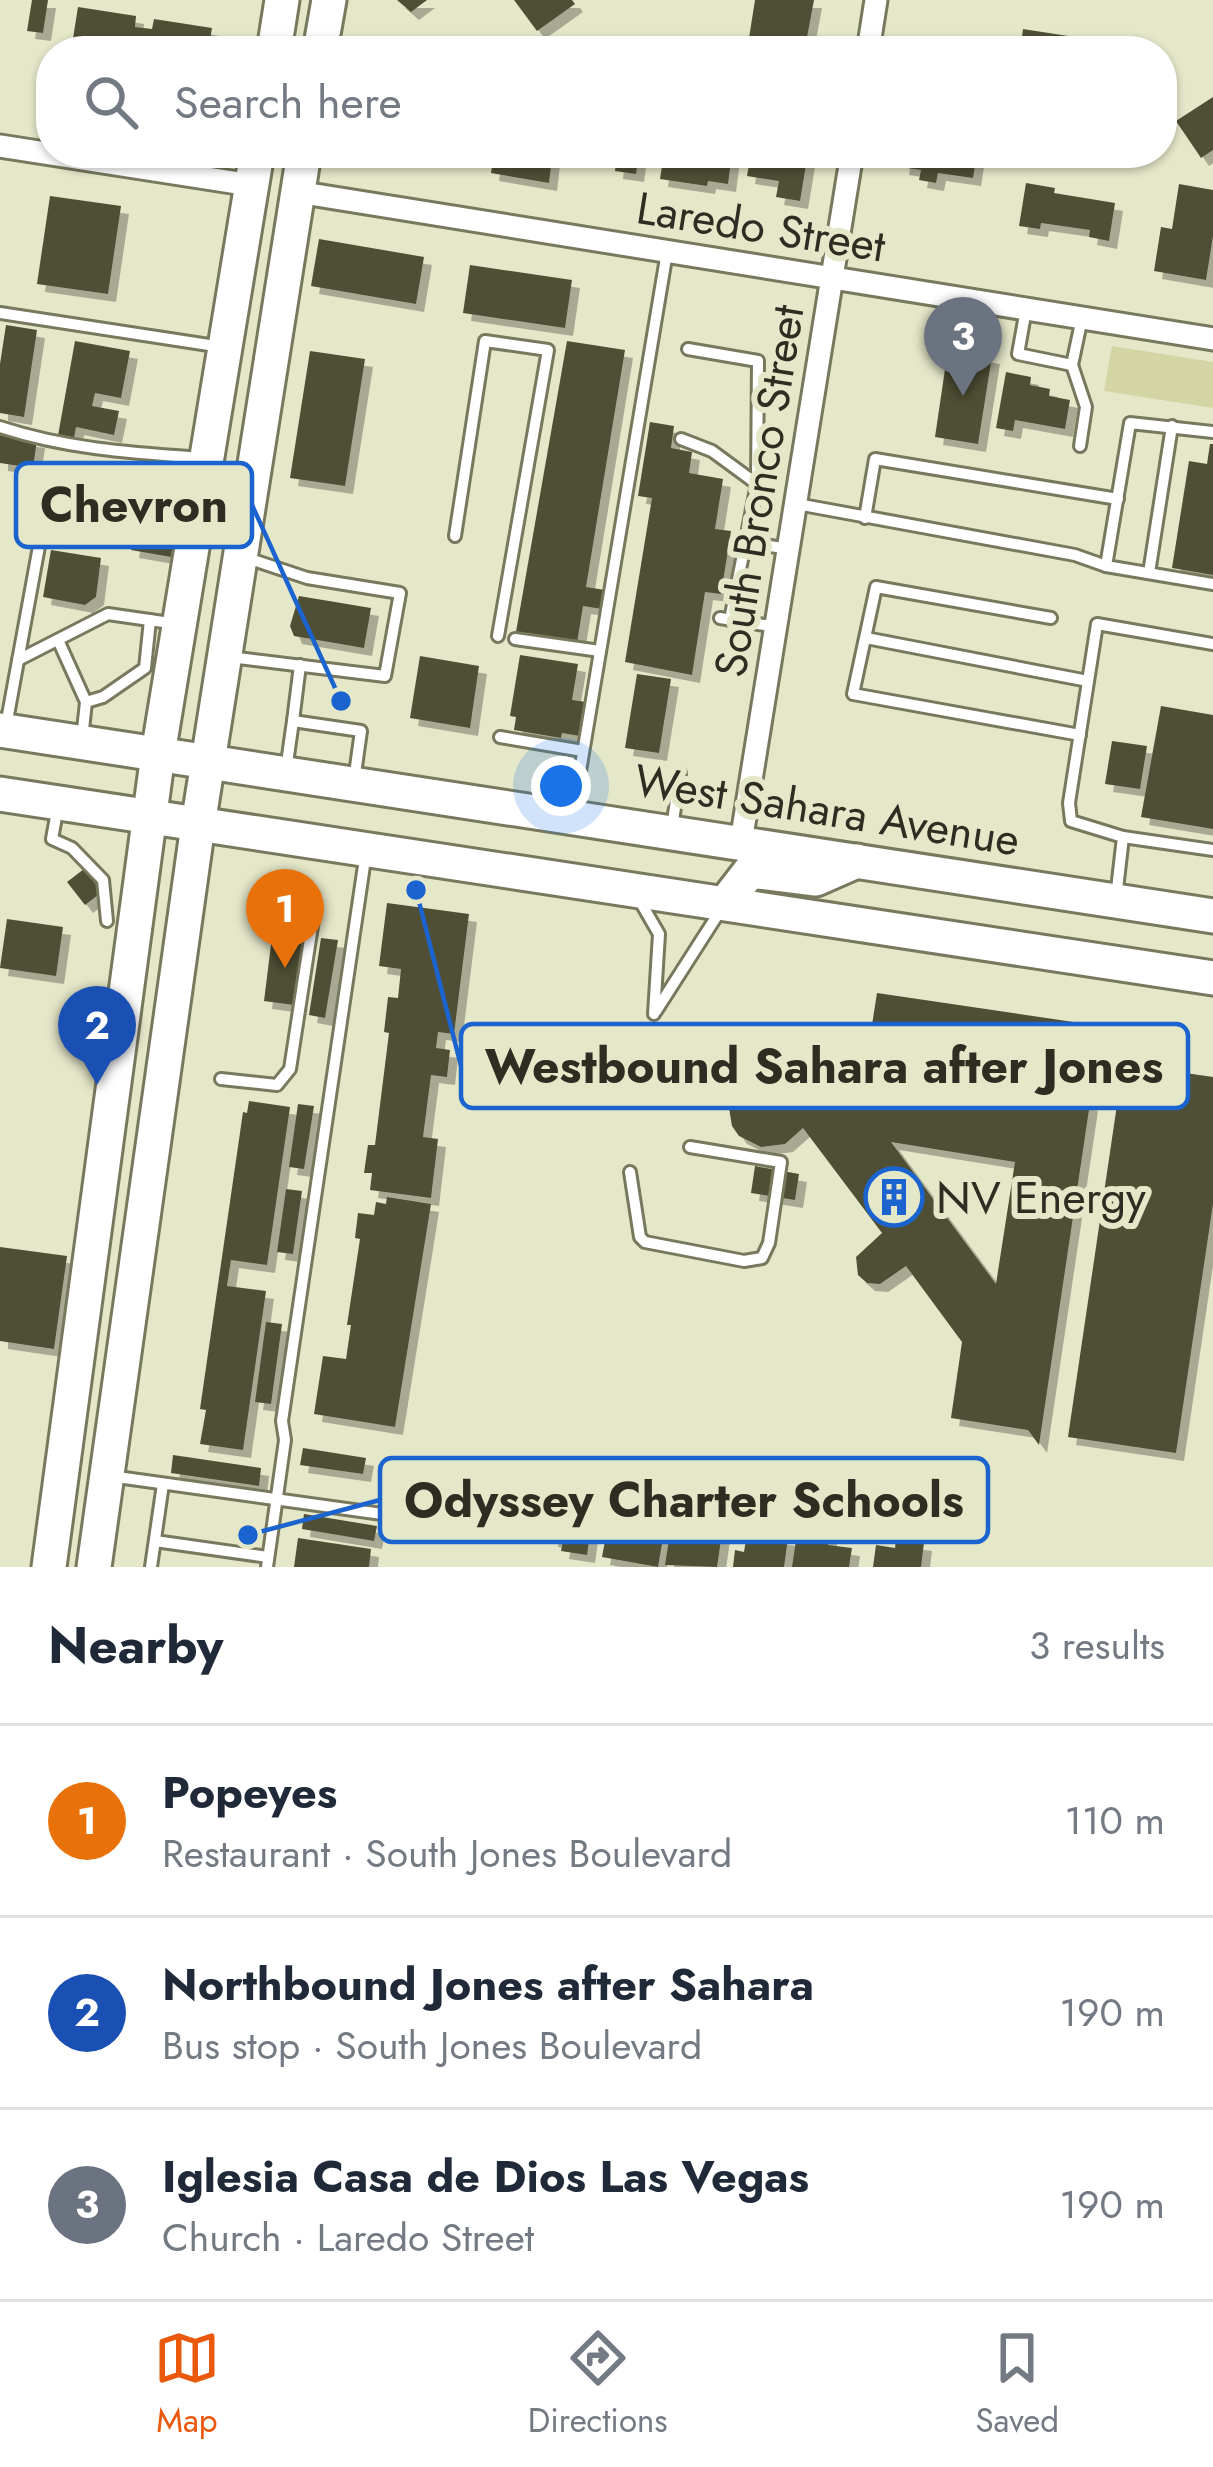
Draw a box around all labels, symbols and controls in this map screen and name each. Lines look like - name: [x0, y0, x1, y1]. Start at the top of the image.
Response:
- search box: [36, 36, 1177, 168]
- icon: search: [78, 69, 144, 135]
- text: Search here: [174, 70, 402, 135]
- street label: Laredo Street: [632, 175, 890, 279]
- pin: 3: [924, 297, 1002, 396]
- street label: South Bronco Street: [698, 300, 821, 682]
- callout: Chevron: [16, 463, 252, 547]
- text: Chevron: [40, 471, 228, 540]
- street label: West Sahara Avenue: [630, 747, 1024, 873]
- your location: [531, 756, 591, 816]
- pin: 1: [246, 869, 324, 968]
- pin: 2: [58, 986, 136, 1085]
- callout: Westbound Sahara after Jones: [461, 1024, 1188, 1108]
- text: Westbound Sahara after Jones: [485, 1032, 1163, 1101]
- place label: NV Energy: [936, 1165, 1146, 1230]
- building icon: NV Energy: [863, 1166, 925, 1228]
- callout: Odyssey Charter Schools: [380, 1458, 988, 1542]
- text: Odyssey Charter Schools: [404, 1466, 964, 1535]
- text: Nearby: [48, 1608, 223, 1682]
- text: 3 results: [1029, 1617, 1165, 1674]
- text: Popeyes: [162, 1760, 337, 1825]
- text: 1: [77, 1792, 97, 1849]
- text: 110 m: [1064, 1792, 1165, 1849]
- text: Restaurant · South Jones Boulevard: [162, 1825, 732, 1882]
- text: Northbound Jones after Sahara: [162, 1952, 814, 2017]
- text: 2: [74, 1984, 100, 2041]
- text: 190 m: [1059, 1984, 1165, 2041]
- text: Bus stop · South Jones Boulevard: [162, 2017, 702, 2074]
- text: Iglesia Casa de Dios Las Vegas: [162, 2144, 809, 2209]
- text: 3: [75, 2176, 99, 2233]
- text: 190 m: [1059, 2176, 1165, 2233]
- text: Church · Laredo Street: [162, 2209, 534, 2266]
- tab: Map: [154, 2325, 220, 2444]
- tab: Directions: [528, 2325, 668, 2444]
- tab: Saved: [975, 2325, 1059, 2444]

